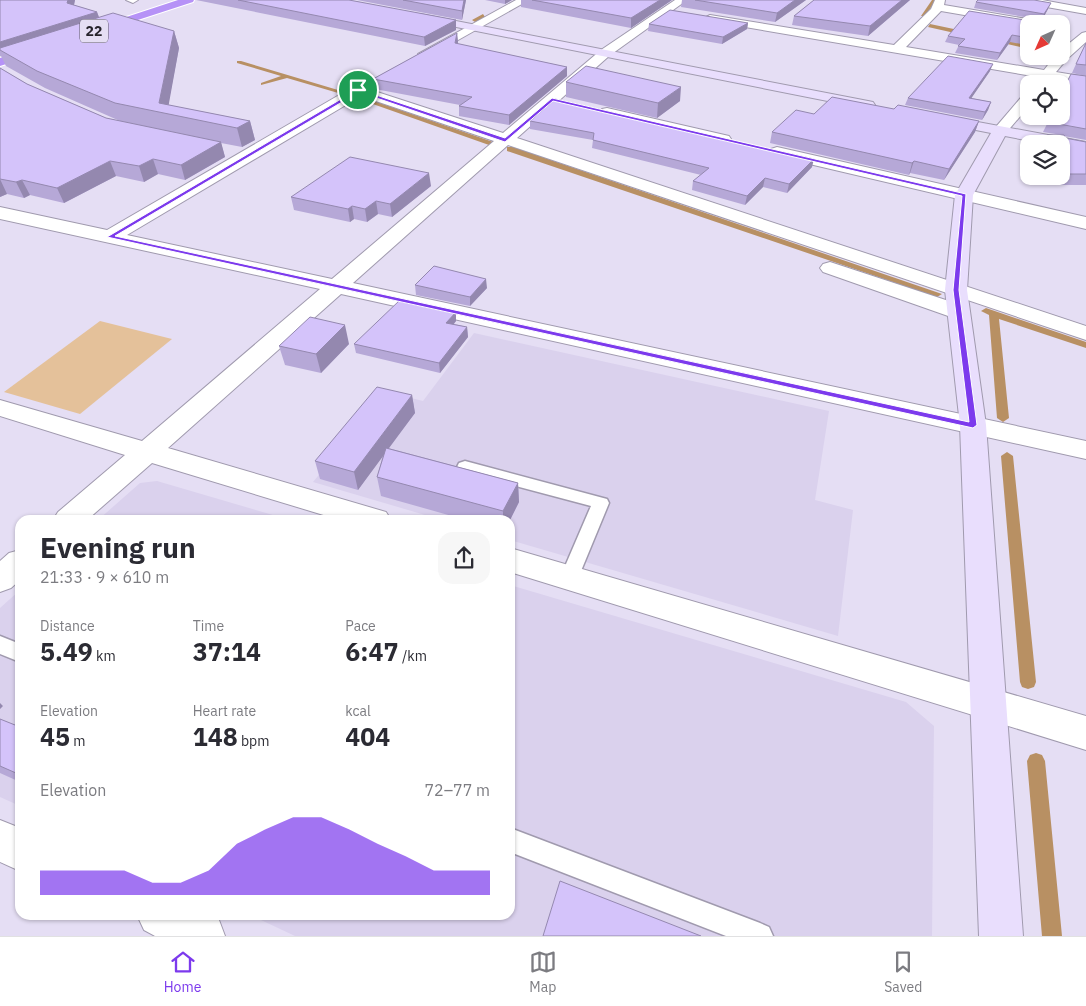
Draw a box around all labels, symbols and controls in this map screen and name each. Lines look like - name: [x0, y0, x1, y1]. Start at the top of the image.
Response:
- north arrow: [1020, 15, 1070, 65]
- map controls: [1020, 15, 1070, 185]
- road number: 22: [80, 20, 108, 42]
- pin: [337, 69, 379, 111]
- button: locate: [1020, 75, 1070, 125]
- icon: arrive: [344, 76, 372, 104]
- button: layers: [1020, 135, 1070, 185]
- text: Evening run: [40, 529, 196, 566]
- button: share: [438, 532, 490, 584]
- text: 21:33 · 9 × 610 m: [40, 567, 169, 587]
- text: Distance: [40, 617, 95, 635]
- text: Time: [193, 617, 224, 635]
- text: Pace: [345, 617, 376, 635]
- text: 5.49: [40, 635, 93, 668]
- text: 37:14: [193, 635, 261, 668]
- text: 6:47: [345, 635, 399, 668]
- text: km: [93, 647, 116, 665]
- text: /km: [399, 647, 427, 665]
- text: Elevation: [40, 702, 98, 720]
- text: Heart rate: [193, 702, 256, 720]
- text: kcal: [345, 702, 371, 720]
- text: 45: [40, 720, 70, 753]
- text: 148: [193, 720, 238, 753]
- text: 404: [345, 720, 390, 753]
- text: m: [70, 732, 86, 750]
- text: bpm: [238, 732, 269, 750]
- text: Elevation: [40, 780, 106, 800]
- text: 72–77 m: [424, 780, 490, 800]
- tab: Home: [164, 948, 201, 996]
- tab: Map: [529, 948, 557, 996]
- tab: Saved: [884, 948, 922, 996]

